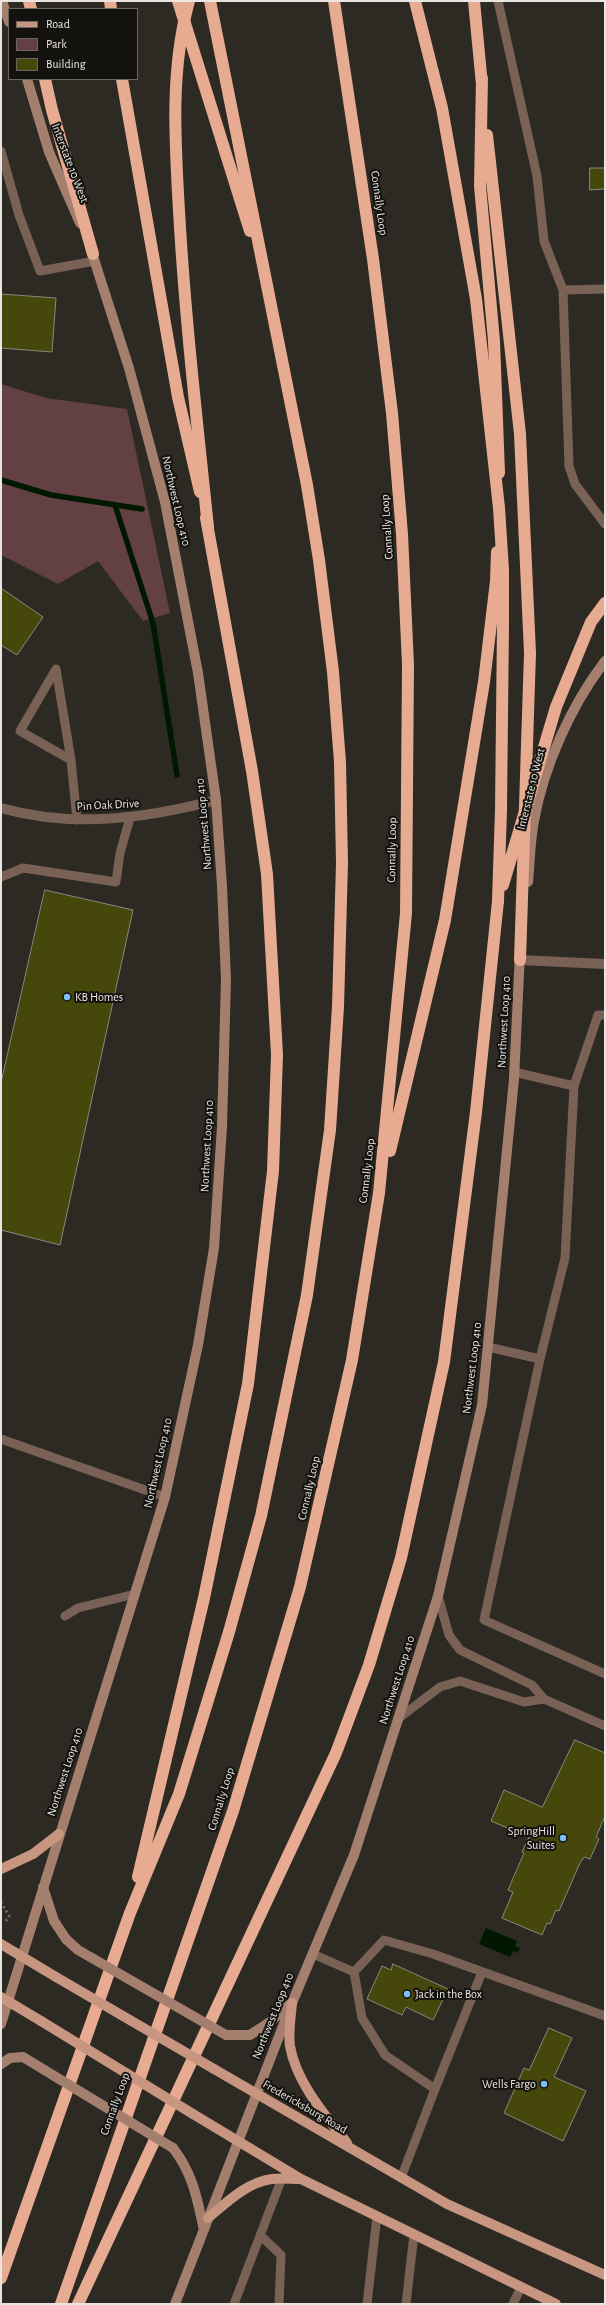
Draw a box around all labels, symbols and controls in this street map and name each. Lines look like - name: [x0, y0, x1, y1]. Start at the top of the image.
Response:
- legend: [8, 8, 138, 80]
- text: Road: [46, 18, 70, 30]
- text: Park: [46, 38, 67, 50]
- text: Building: [46, 58, 86, 70]
- street label: Interstate 10 West: [48, 121, 92, 205]
- street label: Connally Loop: [367, 170, 391, 236]
- street label: Northwest Loop 410: [159, 455, 193, 547]
- street label: Connally Loop: [378, 494, 396, 560]
- street label: Interstate 10 West: [514, 747, 548, 831]
- street label: Northwest Loop 410: [193, 778, 215, 870]
- street label: Pin Oak Drive: [76, 796, 140, 814]
- street label: Connally Loop: [384, 817, 400, 883]
- street label: Northwest Loop 410: [494, 976, 514, 1068]
- place label: KB Homes: [75, 990, 123, 1004]
- marker: KB Homes: [62, 992, 72, 1002]
- street label: Northwest Loop 410: [197, 1100, 217, 1192]
- street label: Connally Loop: [356, 1138, 378, 1204]
- street label: Northwest Loop 410: [459, 1321, 485, 1415]
- street label: Northwest Loop 410: [141, 1417, 175, 1509]
- street label: Connally Loop: [295, 1455, 323, 1521]
- street label: Northwest Loop 410: [376, 1634, 418, 1726]
- street label: Northwest Loop 410: [44, 1726, 86, 1818]
- street label: Connally Loop: [205, 1766, 237, 1832]
- place label: SpringHill Suites: [508, 1824, 555, 1852]
- marker: SpringHill Suites: [558, 1833, 568, 1843]
- street label: Northwest Loop 410: [249, 1971, 297, 2061]
- place label: Jack in the Box: [415, 1987, 482, 2001]
- marker: Jack in the Box: [402, 1989, 412, 1999]
- street label: Connally Loop: [97, 2071, 133, 2137]
- street label: Fredericksburg Road: [260, 2077, 350, 2137]
- place label: Wells Fargo: [482, 2077, 536, 2091]
- marker: Wells Fargo: [539, 2079, 549, 2089]

